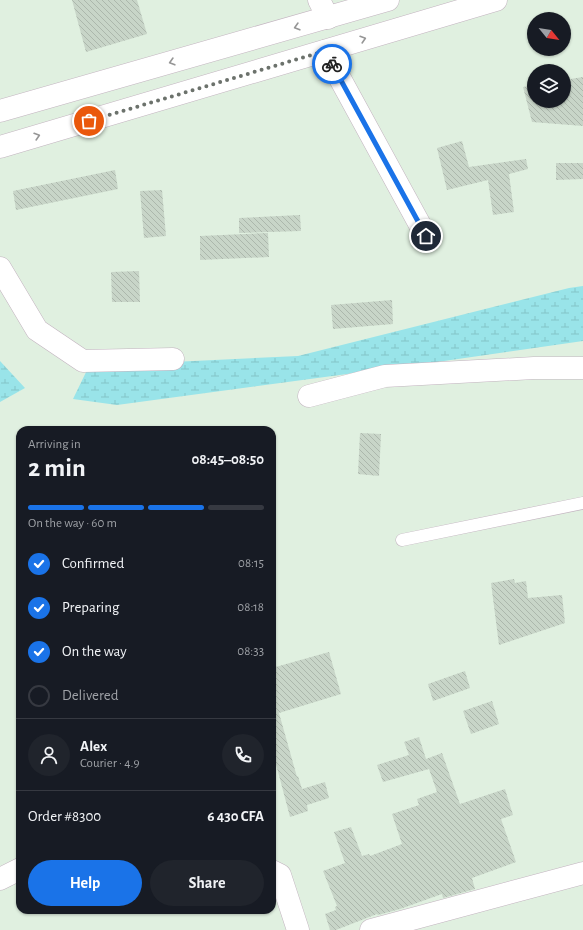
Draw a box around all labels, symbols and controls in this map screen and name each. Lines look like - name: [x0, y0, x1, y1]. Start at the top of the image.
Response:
- north arrow: [527, 12, 571, 56]
- map controls: [527, 12, 571, 108]
- one-way arrow: [294, 22, 300, 30]
- one-way arrow: [360, 35, 367, 44]
- courier: [312, 44, 352, 84]
- icon: bike: [321, 53, 343, 75]
- one-way arrow: [169, 57, 176, 66]
- button: layers: [527, 64, 571, 108]
- pin: [72, 104, 106, 138]
- icon: bag: [78, 110, 100, 132]
- one-way arrow: [34, 132, 41, 141]
- pin: [409, 219, 443, 253]
- icon: home: [415, 225, 437, 247]
- text: Arriving in: [28, 438, 81, 451]
- text: 08:45–08:50: [191, 452, 264, 467]
- text: 2 min: [28, 455, 86, 481]
- text: On the way · 60 m: [28, 517, 117, 530]
- icon: check: [28, 553, 50, 575]
- text: Confirmed: [62, 556, 124, 571]
- text: 08:15: [238, 557, 264, 570]
- icon: check: [28, 597, 50, 619]
- text: Preparing: [62, 600, 119, 615]
- text: 08:18: [237, 601, 264, 614]
- icon: check: [28, 641, 50, 663]
- text: On the way: [62, 644, 127, 659]
- text: 08:33: [237, 645, 264, 658]
- text: Delivered: [62, 688, 119, 703]
- button: person: [28, 734, 70, 776]
- button: phone: [222, 734, 264, 776]
- text: Alex: [80, 739, 107, 754]
- text: Courier · 4.9: [80, 757, 140, 770]
- text: Order #8300: [28, 809, 101, 824]
- text: 6 430 CFA: [207, 809, 264, 824]
- button: Help: [28, 860, 142, 906]
- button: Share: [150, 860, 264, 906]

